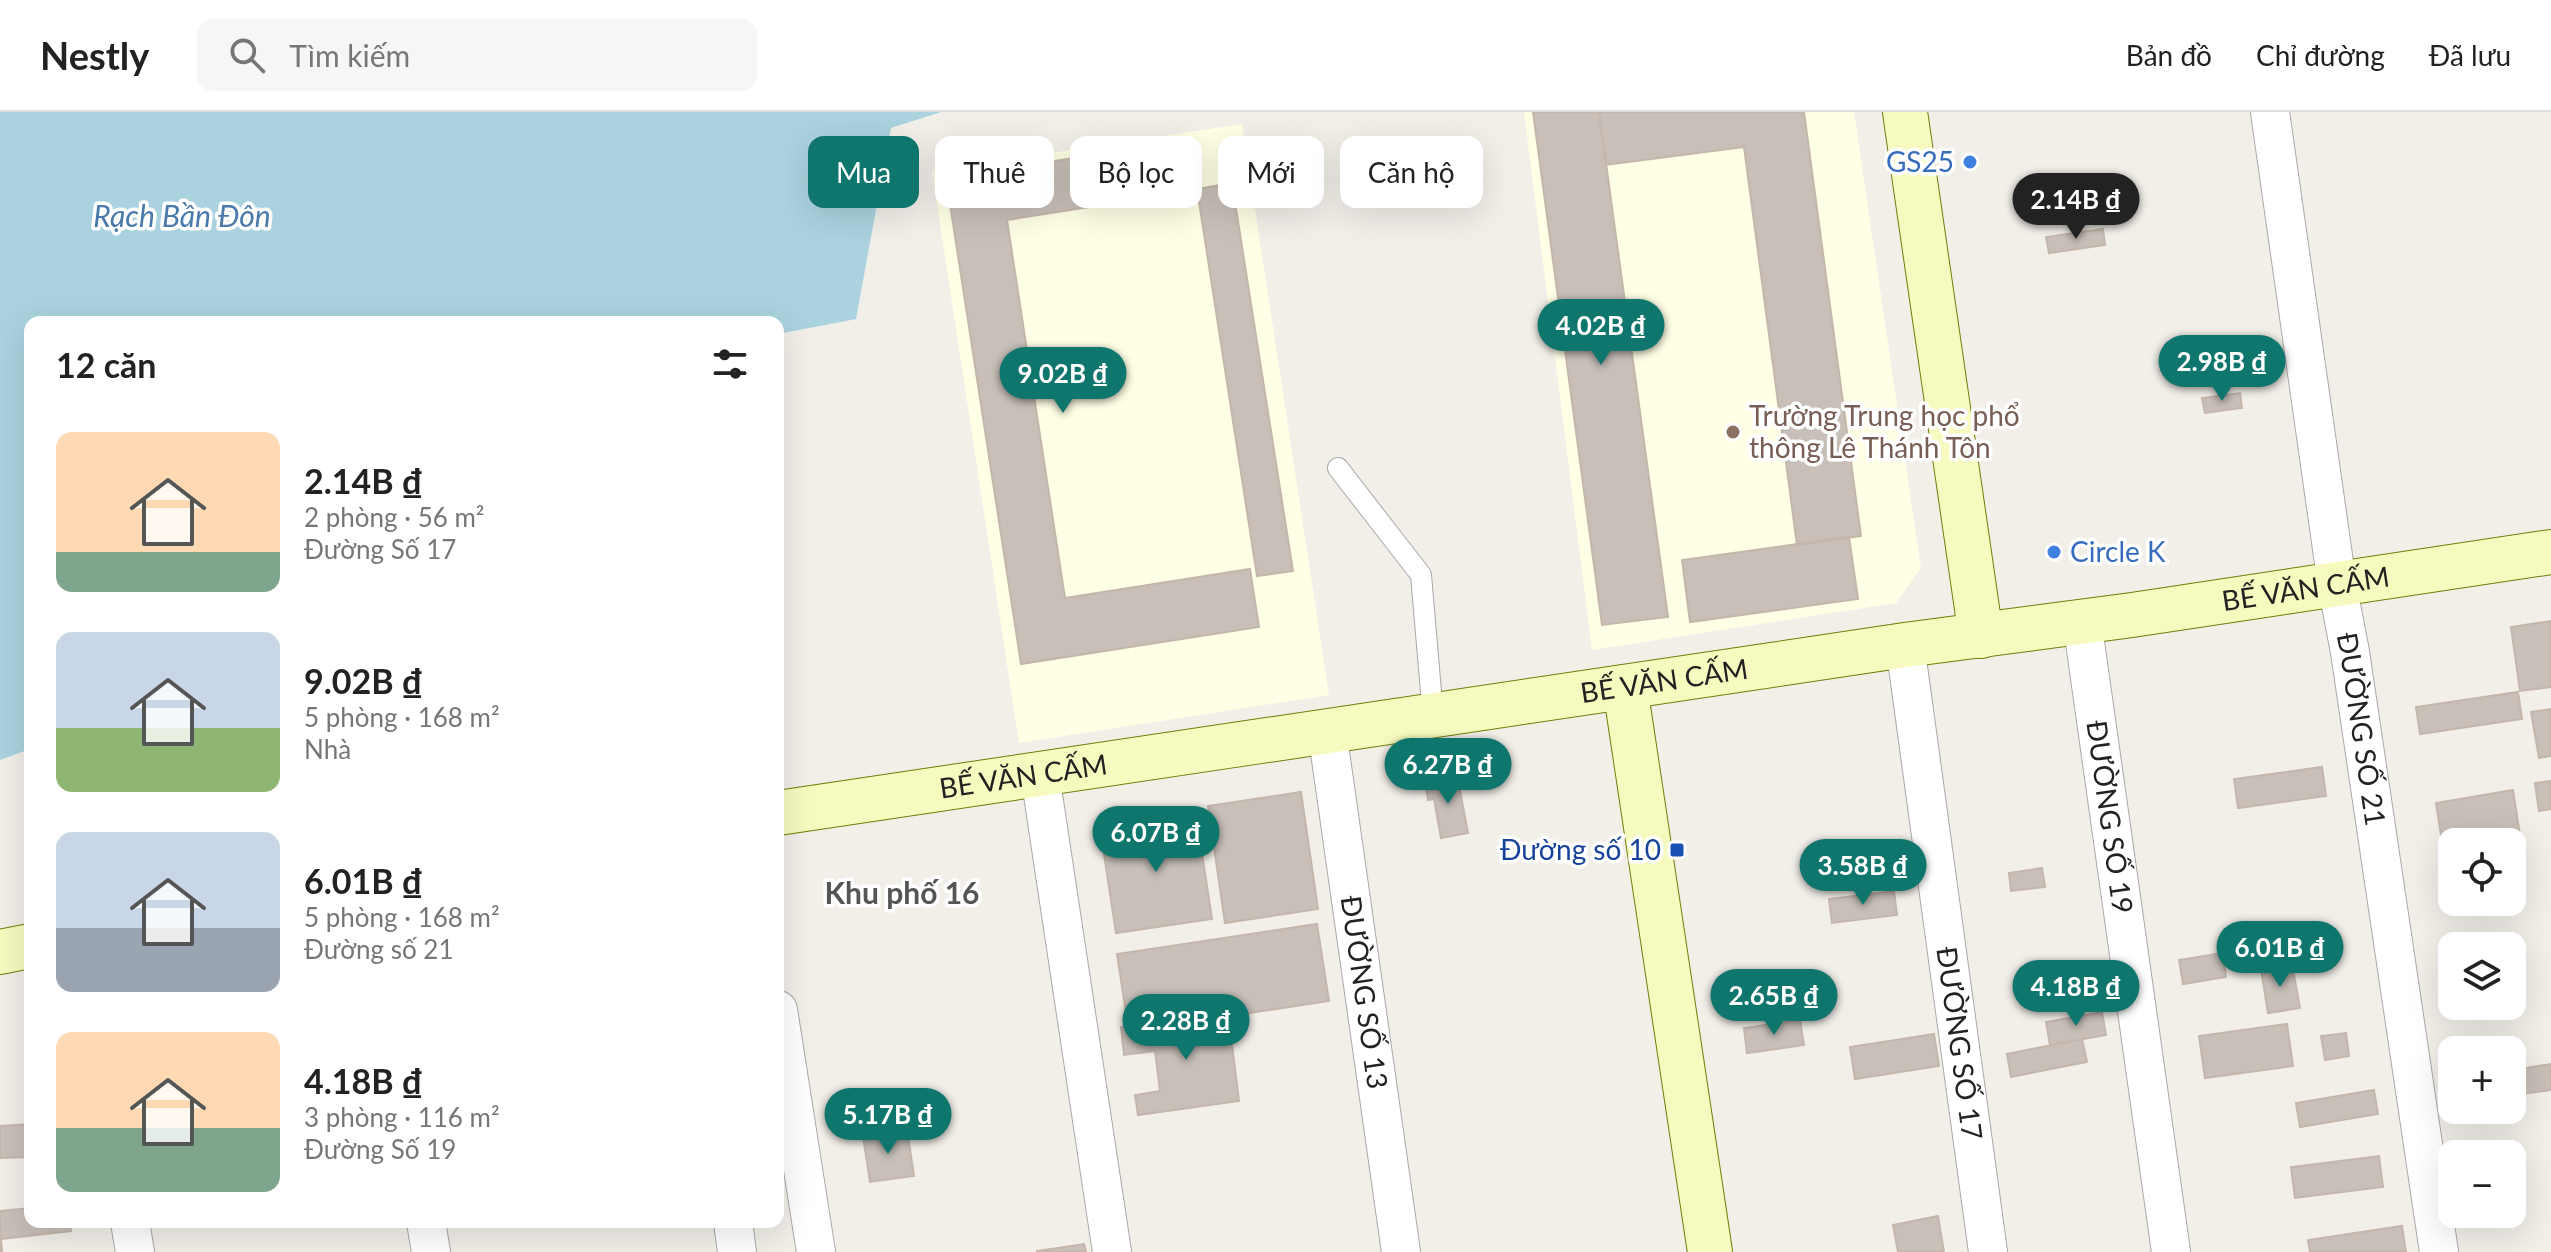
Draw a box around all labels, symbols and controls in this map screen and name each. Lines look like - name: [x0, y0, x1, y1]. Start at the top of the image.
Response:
- search box: [197, 19, 757, 91]
- text: Nestly: [40, 32, 149, 78]
- icon: search: [225, 33, 269, 77]
- text: Tìm kiếm: [289, 37, 410, 73]
- text: Bản đồ: [2126, 38, 2212, 72]
- text: Chỉ đường: [2256, 38, 2385, 72]
- text: Đã lưu: [2429, 38, 2511, 72]
- chip: Mua: [808, 136, 919, 208]
- chip: Thuê: [935, 136, 1054, 208]
- chip: Bộ lọc: [1070, 136, 1202, 208]
- chip: Mới: [1218, 136, 1324, 208]
- chip: Căn hộ: [1340, 136, 1483, 208]
- place label: GS25: [1886, 144, 1954, 178]
- marker: GS25: [1961, 153, 1979, 171]
- pin: 2.14B ₫: [2002, 173, 2150, 241]
- text: 2.14B ₫: [2031, 183, 2121, 215]
- water label: Rạch Bần Đôn: [93, 197, 271, 233]
- pin: 4.02B ₫: [1527, 299, 1675, 367]
- text: 4.02B ₫: [1556, 309, 1646, 341]
- pin: 2.98B ₫: [2148, 335, 2296, 403]
- icon: filters: [708, 342, 752, 386]
- text: 12 căn: [56, 344, 157, 385]
- text: 2.98B ₫: [2177, 345, 2267, 377]
- pin: 9.02B ₫: [989, 347, 1137, 415]
- text: 9.02B ₫: [1018, 357, 1108, 389]
- place label: Trường Trung học phổ thông Lê Thánh Tôn: [1749, 398, 2020, 464]
- marker: Trường Trung học phổ thông Lê Thánh Tôn: [1724, 423, 1742, 441]
- text: 2.14B ₫: [304, 460, 423, 501]
- icon: home: [120, 464, 216, 560]
- text: 2 phòng · 56 m²: [304, 501, 485, 533]
- text: Đường Số 17: [304, 533, 456, 565]
- place label: Circle K: [2070, 534, 2166, 568]
- marker: Circle K: [2045, 543, 2063, 561]
- street label: BẾ VĂN CẤM: [2219, 559, 2392, 617]
- street label: ĐƯỜNG SỐ 21: [2331, 630, 2394, 828]
- street label: BẾ VĂN CẤM: [1578, 651, 1750, 709]
- text: 9.02B ₫: [304, 660, 423, 701]
- icon: home: [120, 664, 216, 760]
- text: 5 phòng · 168 m²: [304, 701, 500, 733]
- street label: ĐƯỜNG SỐ 19: [2080, 718, 2141, 916]
- text: Nhà: [304, 733, 351, 765]
- pin: 6.27B ₫: [1374, 738, 1522, 806]
- street label: BẾ VĂN CẤM: [937, 746, 1109, 805]
- text: 6.27B ₫: [1403, 748, 1493, 780]
- pin: 6.07B ₫: [1082, 806, 1230, 874]
- text: 6.07B ₫: [1111, 816, 1201, 848]
- map controls: [2438, 828, 2526, 1228]
- button: locate: [2438, 828, 2526, 916]
- place label: Đường số 10: [1500, 832, 1661, 866]
- pin: 3.58B ₫: [1789, 839, 1937, 907]
- marker: Đường số 10: [1668, 841, 1686, 859]
- text: 3.58B ₫: [1818, 849, 1908, 881]
- text: 6.01B ₫: [304, 860, 423, 901]
- icon: home: [120, 864, 216, 960]
- district label: Khu phố 16: [825, 874, 979, 910]
- street label: ĐƯỜNG SỐ 13: [1335, 893, 1396, 1091]
- text: 5 phòng · 168 m²: [304, 901, 500, 933]
- pin: 6.01B ₫: [2206, 921, 2354, 989]
- text: 6.01B ₫: [2235, 931, 2325, 963]
- button: layers: [2438, 932, 2526, 1020]
- text: Đường số 21: [304, 933, 454, 965]
- street label: ĐƯỜNG SỐ 17: [1930, 944, 1990, 1142]
- pin: 4.18B ₫: [2002, 960, 2150, 1028]
- pin: 2.65B ₫: [1700, 969, 1848, 1037]
- text: 4.18B ₫: [2031, 970, 2121, 1002]
- text: 2.65B ₫: [1729, 979, 1819, 1011]
- pin: 2.28B ₫: [1112, 994, 1260, 1062]
- text: 2.28B ₫: [1141, 1004, 1231, 1036]
- button: +: [2438, 1036, 2526, 1124]
- text: 4.18B ₫: [304, 1060, 423, 1101]
- icon: home: [120, 1064, 216, 1160]
- pin: 5.17B ₫: [814, 1088, 962, 1156]
- text: 5.17B ₫: [843, 1098, 933, 1130]
- text: 3 phòng · 116 m²: [304, 1101, 500, 1133]
- text: Đường Số 19: [304, 1133, 456, 1165]
- button: −: [2438, 1140, 2526, 1228]

